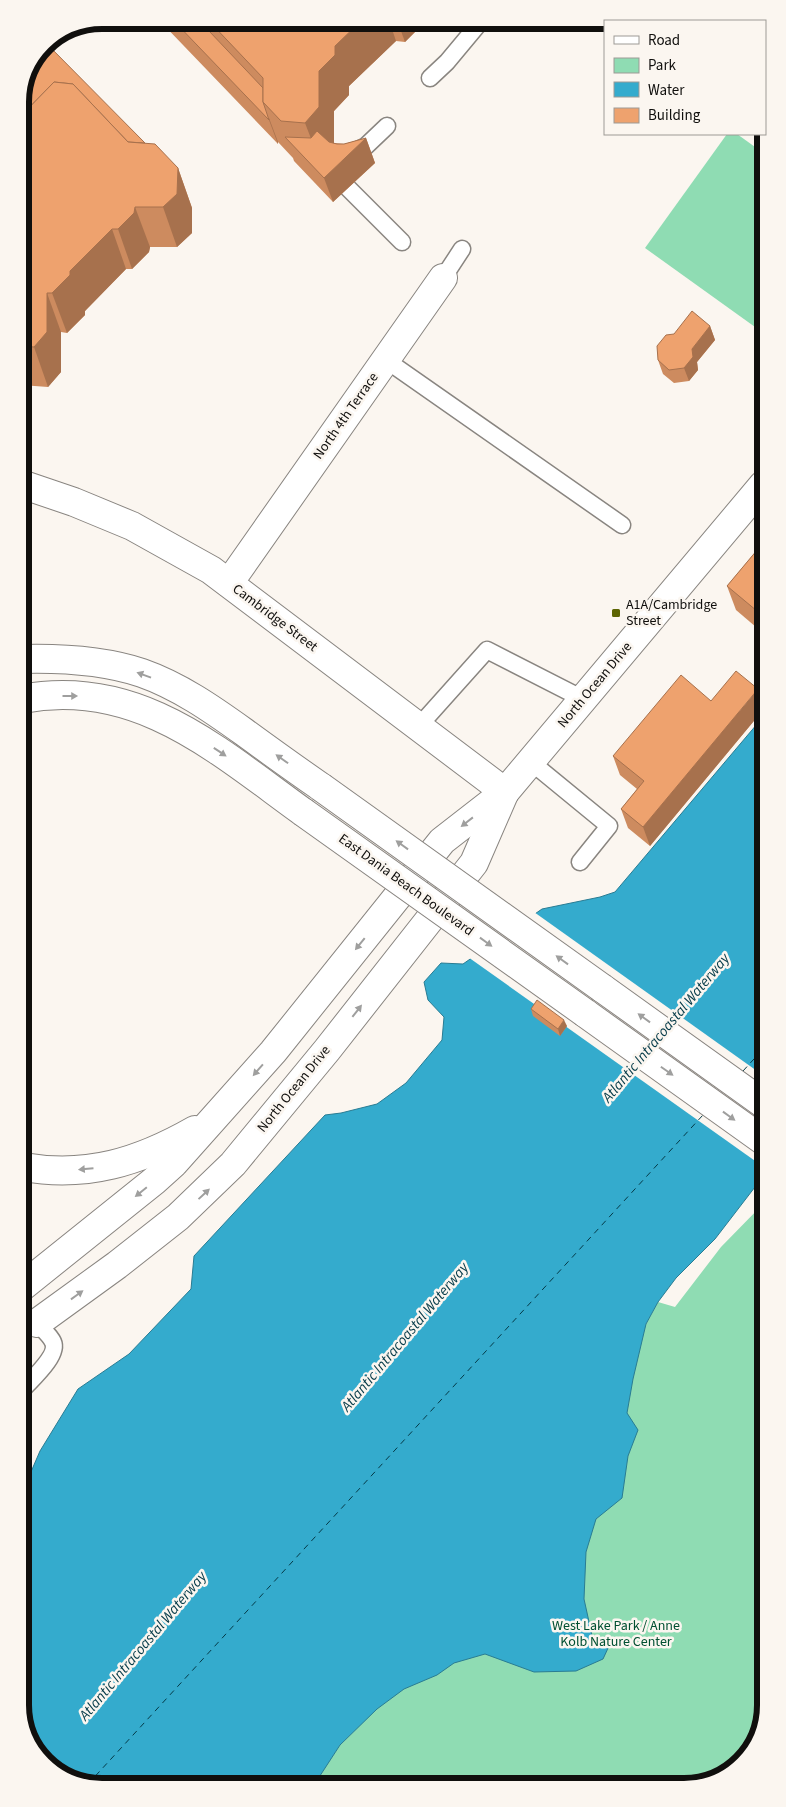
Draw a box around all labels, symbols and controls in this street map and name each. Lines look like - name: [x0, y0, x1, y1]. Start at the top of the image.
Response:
- legend: [604, 20, 766, 135]
- text: Road: [648, 30, 680, 51]
- text: Park: [648, 55, 677, 76]
- text: Water: [648, 80, 685, 101]
- text: Building: [648, 105, 701, 126]
- street label: North 4th Terrace: [309, 369, 383, 463]
- street label: Cambridge Street: [228, 579, 322, 657]
- place label: A1A/Cambridge Street: [626, 595, 717, 631]
- marker: A1A/Cambridge Street: [610, 607, 622, 619]
- street label: North Ocean Drive: [553, 638, 637, 732]
- one-way arrow: [136, 670, 151, 678]
- one-way arrow: [63, 692, 79, 700]
- one-way arrow: [213, 747, 226, 757]
- one-way arrow: [275, 754, 288, 764]
- one-way arrow: [460, 817, 474, 827]
- street label: East Dania Beach Boulevard: [334, 829, 478, 941]
- one-way arrow: [395, 840, 409, 850]
- one-way arrow: [355, 937, 366, 950]
- one-way arrow: [479, 937, 492, 947]
- water label: Atlantic Intracoastal Waterway: [597, 948, 735, 1108]
- one-way arrow: [556, 955, 569, 965]
- one-way arrow: [351, 1005, 362, 1018]
- one-way arrow: [637, 1013, 651, 1023]
- street label: North Ocean Drive: [253, 1041, 335, 1137]
- one-way arrow: [253, 1064, 264, 1076]
- one-way arrow: [660, 1066, 674, 1076]
- one-way arrow: [723, 1111, 736, 1121]
- one-way arrow: [78, 1166, 94, 1174]
- one-way arrow: [134, 1187, 148, 1197]
- one-way arrow: [197, 1188, 210, 1199]
- water label: Atlantic Intracoastal Waterway: [336, 1257, 474, 1417]
- one-way arrow: [70, 1290, 84, 1300]
- water label: Atlantic Intracoastal Waterway: [74, 1566, 212, 1726]
- park label: West Lake Park / Anne Kolb Nature Center: [552, 1616, 680, 1652]

